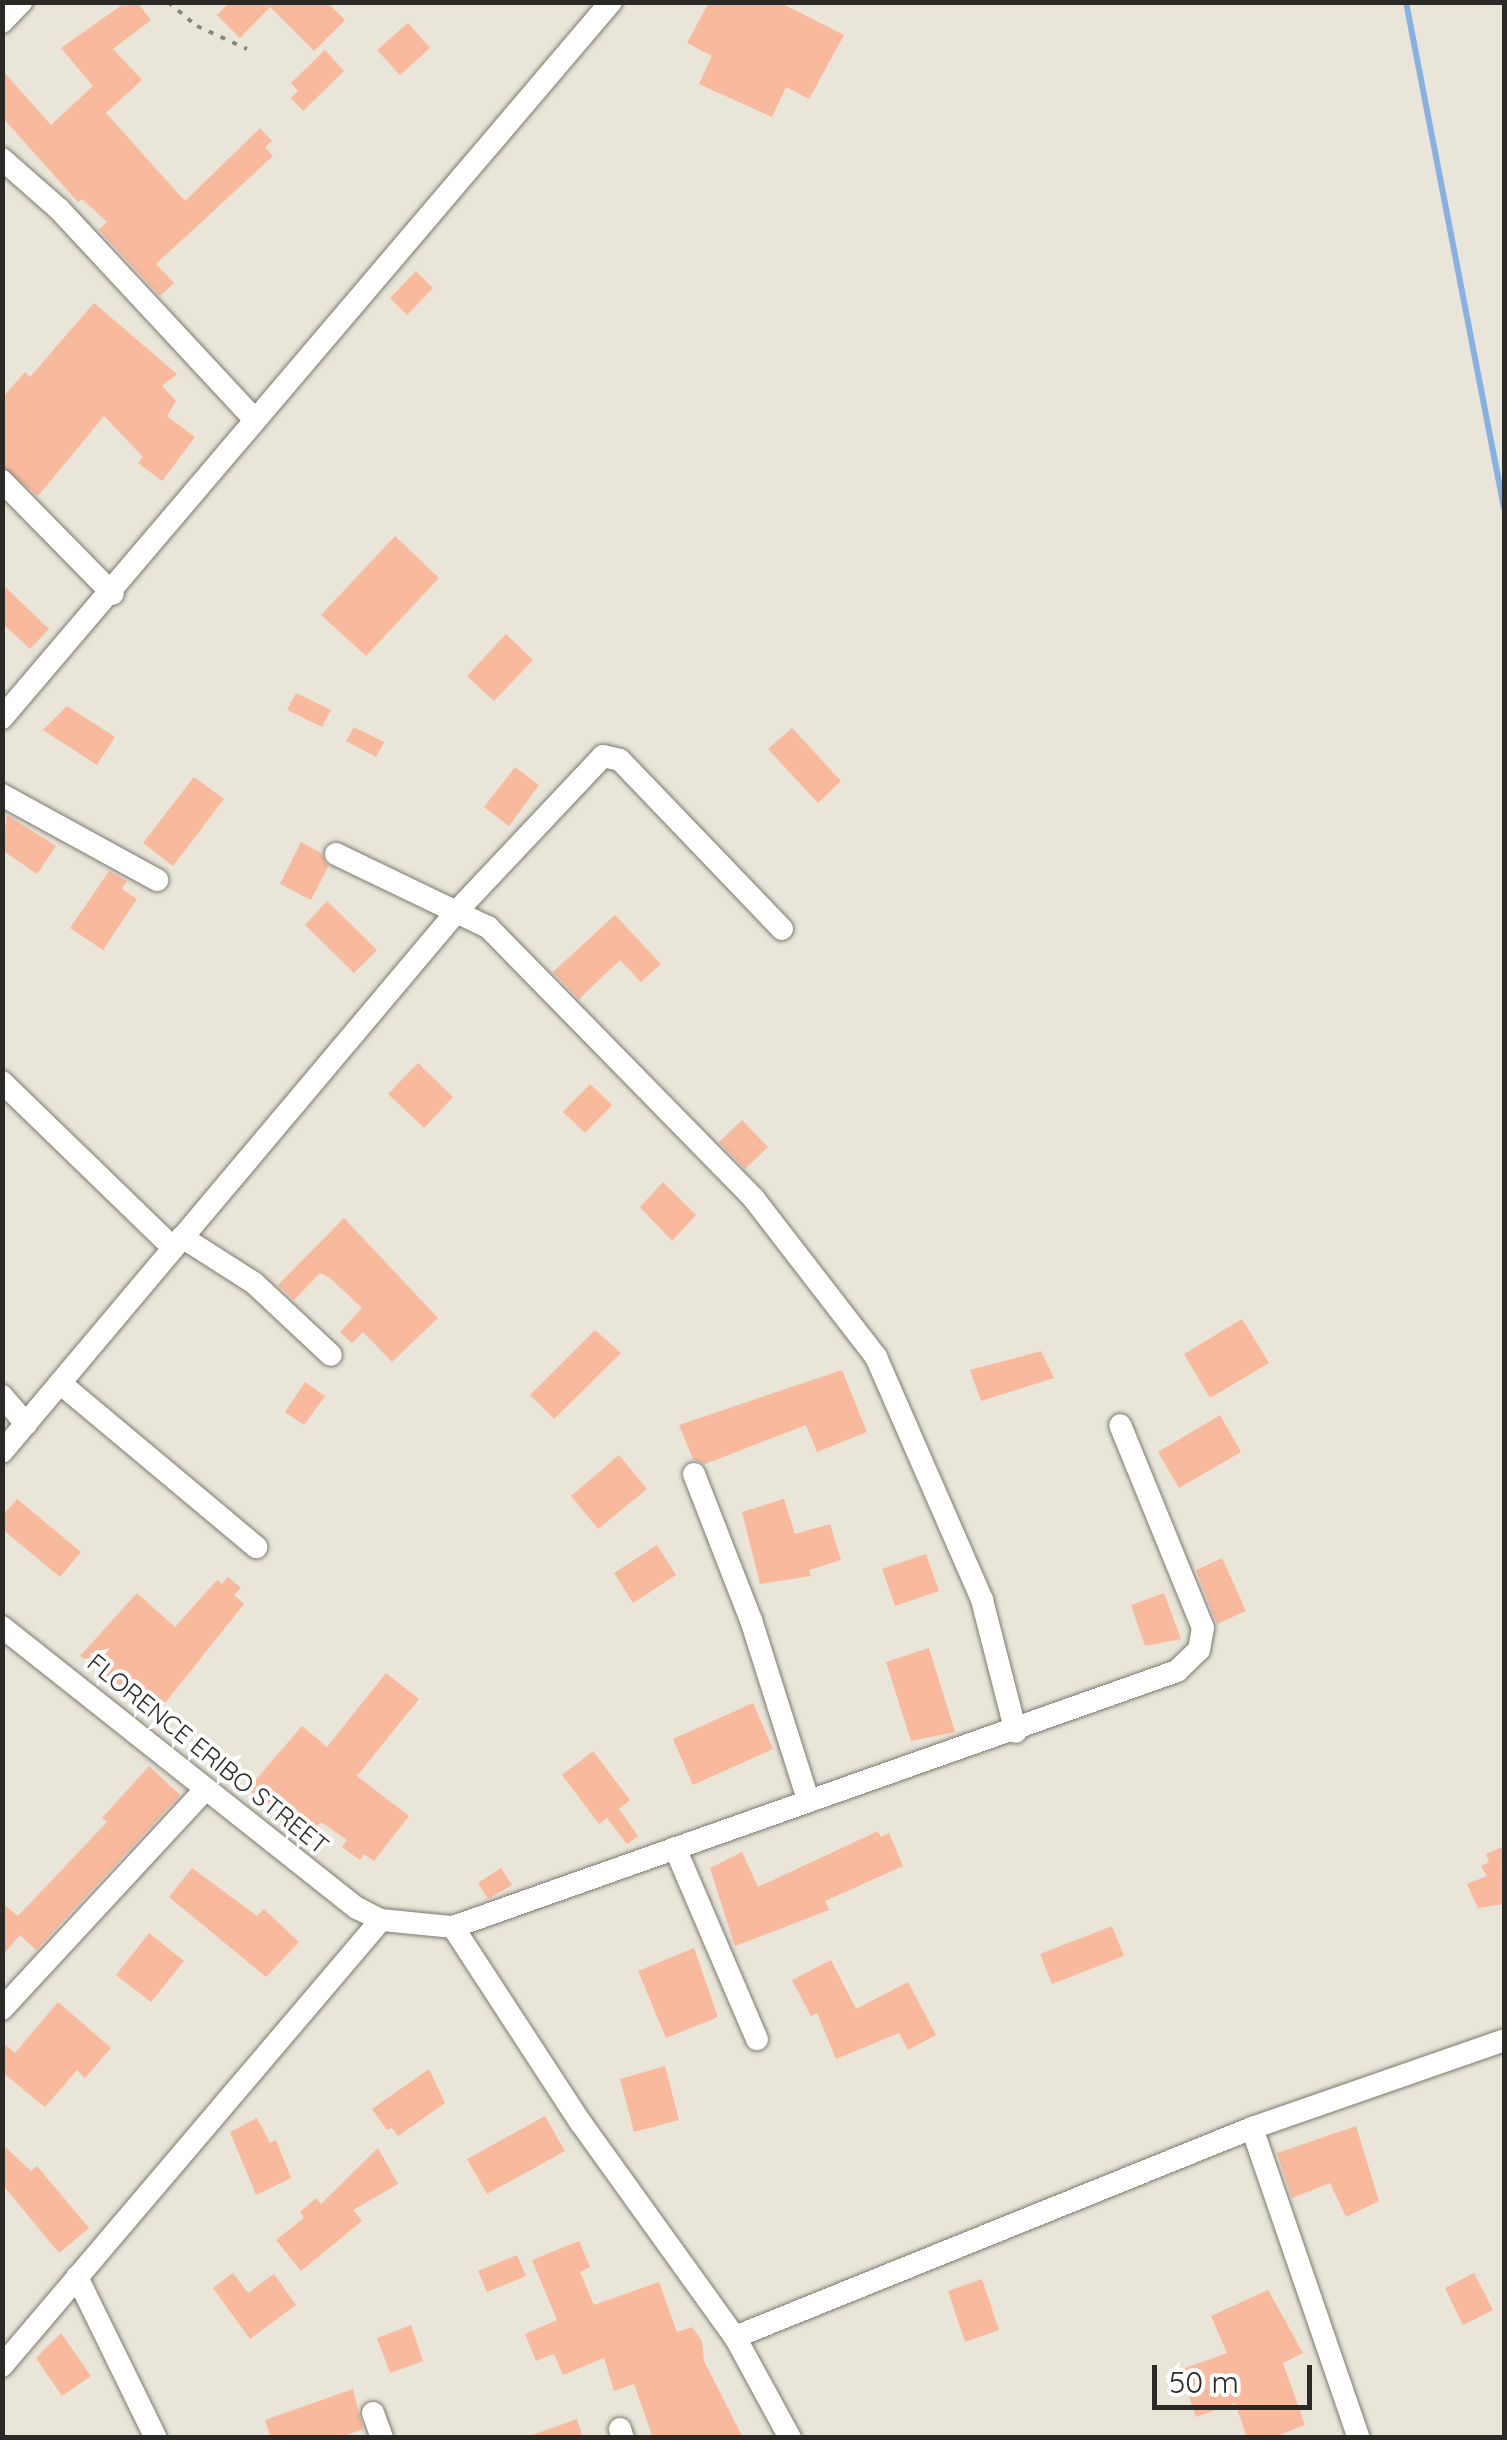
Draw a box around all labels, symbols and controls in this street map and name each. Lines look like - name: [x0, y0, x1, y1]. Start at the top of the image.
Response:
- street label: FLORENCE ERIBO STREET: [81, 1647, 335, 1861]
- scale bar: [1157, 2345, 1317, 2407]
- text: 50 m: [1169, 2363, 1239, 2401]

